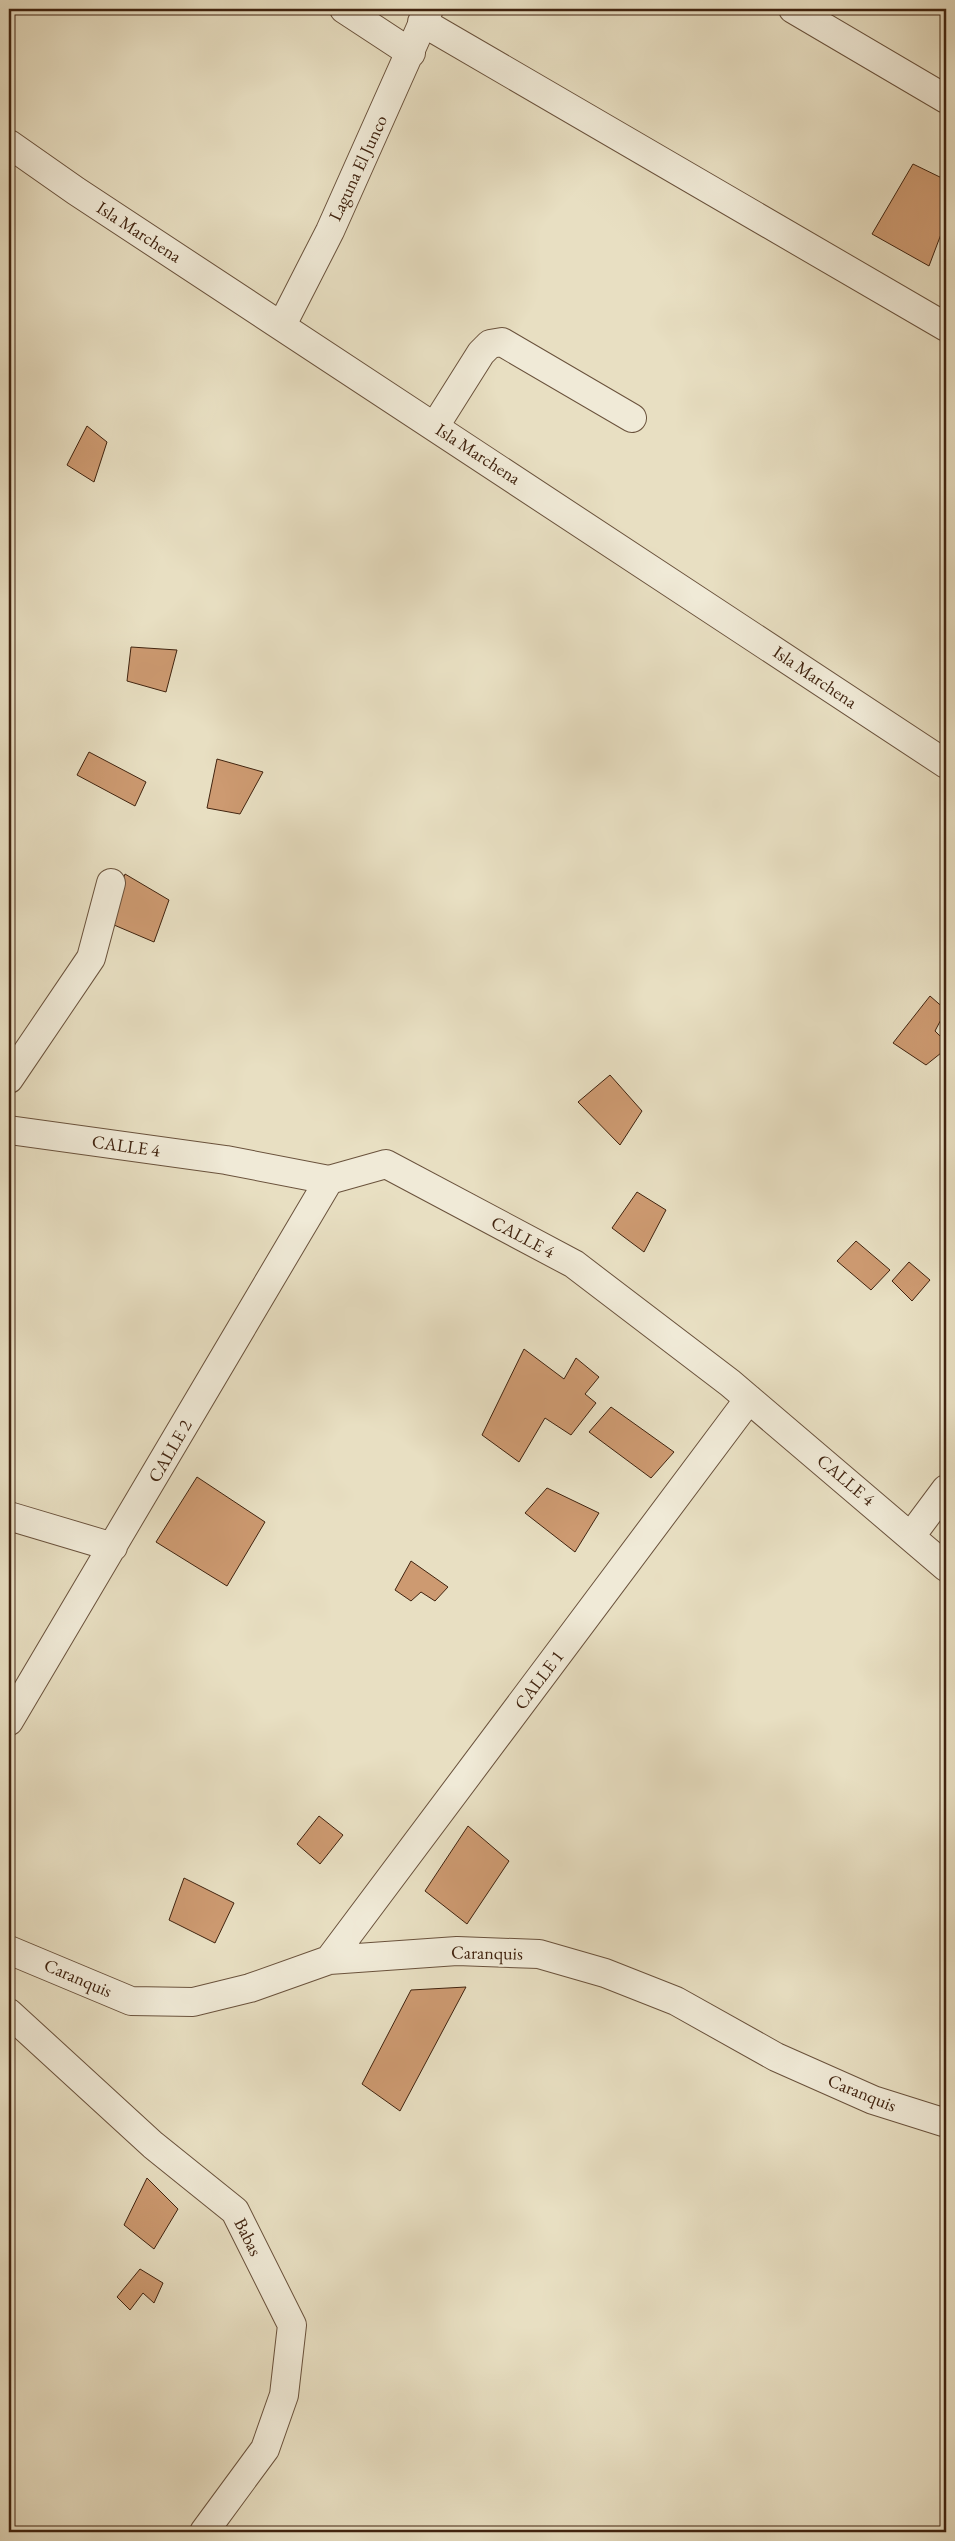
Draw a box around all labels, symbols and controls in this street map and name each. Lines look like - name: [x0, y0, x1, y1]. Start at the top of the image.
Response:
- street label: Laguna El Junco: [323, 111, 392, 224]
- street label: Isla Marchena: [93, 196, 187, 268]
- street label: Isla Marchena: [432, 418, 526, 490]
- street label: Isla Marchena: [769, 640, 862, 714]
- street label: CALLE 4: [90, 1129, 162, 1162]
- street label: CALLE 4: [488, 1210, 559, 1263]
- street label: CALLE 2: [142, 1415, 197, 1486]
- street label: CALLE 4: [813, 1449, 880, 1511]
- street label: CALLE 1: [509, 1645, 568, 1714]
- street label: Caranquis: [451, 1940, 523, 1965]
- street label: Caranquis: [41, 1953, 116, 2002]
- street label: Caranquis: [825, 2068, 900, 2117]
- street label: Babas: [229, 2214, 268, 2260]

